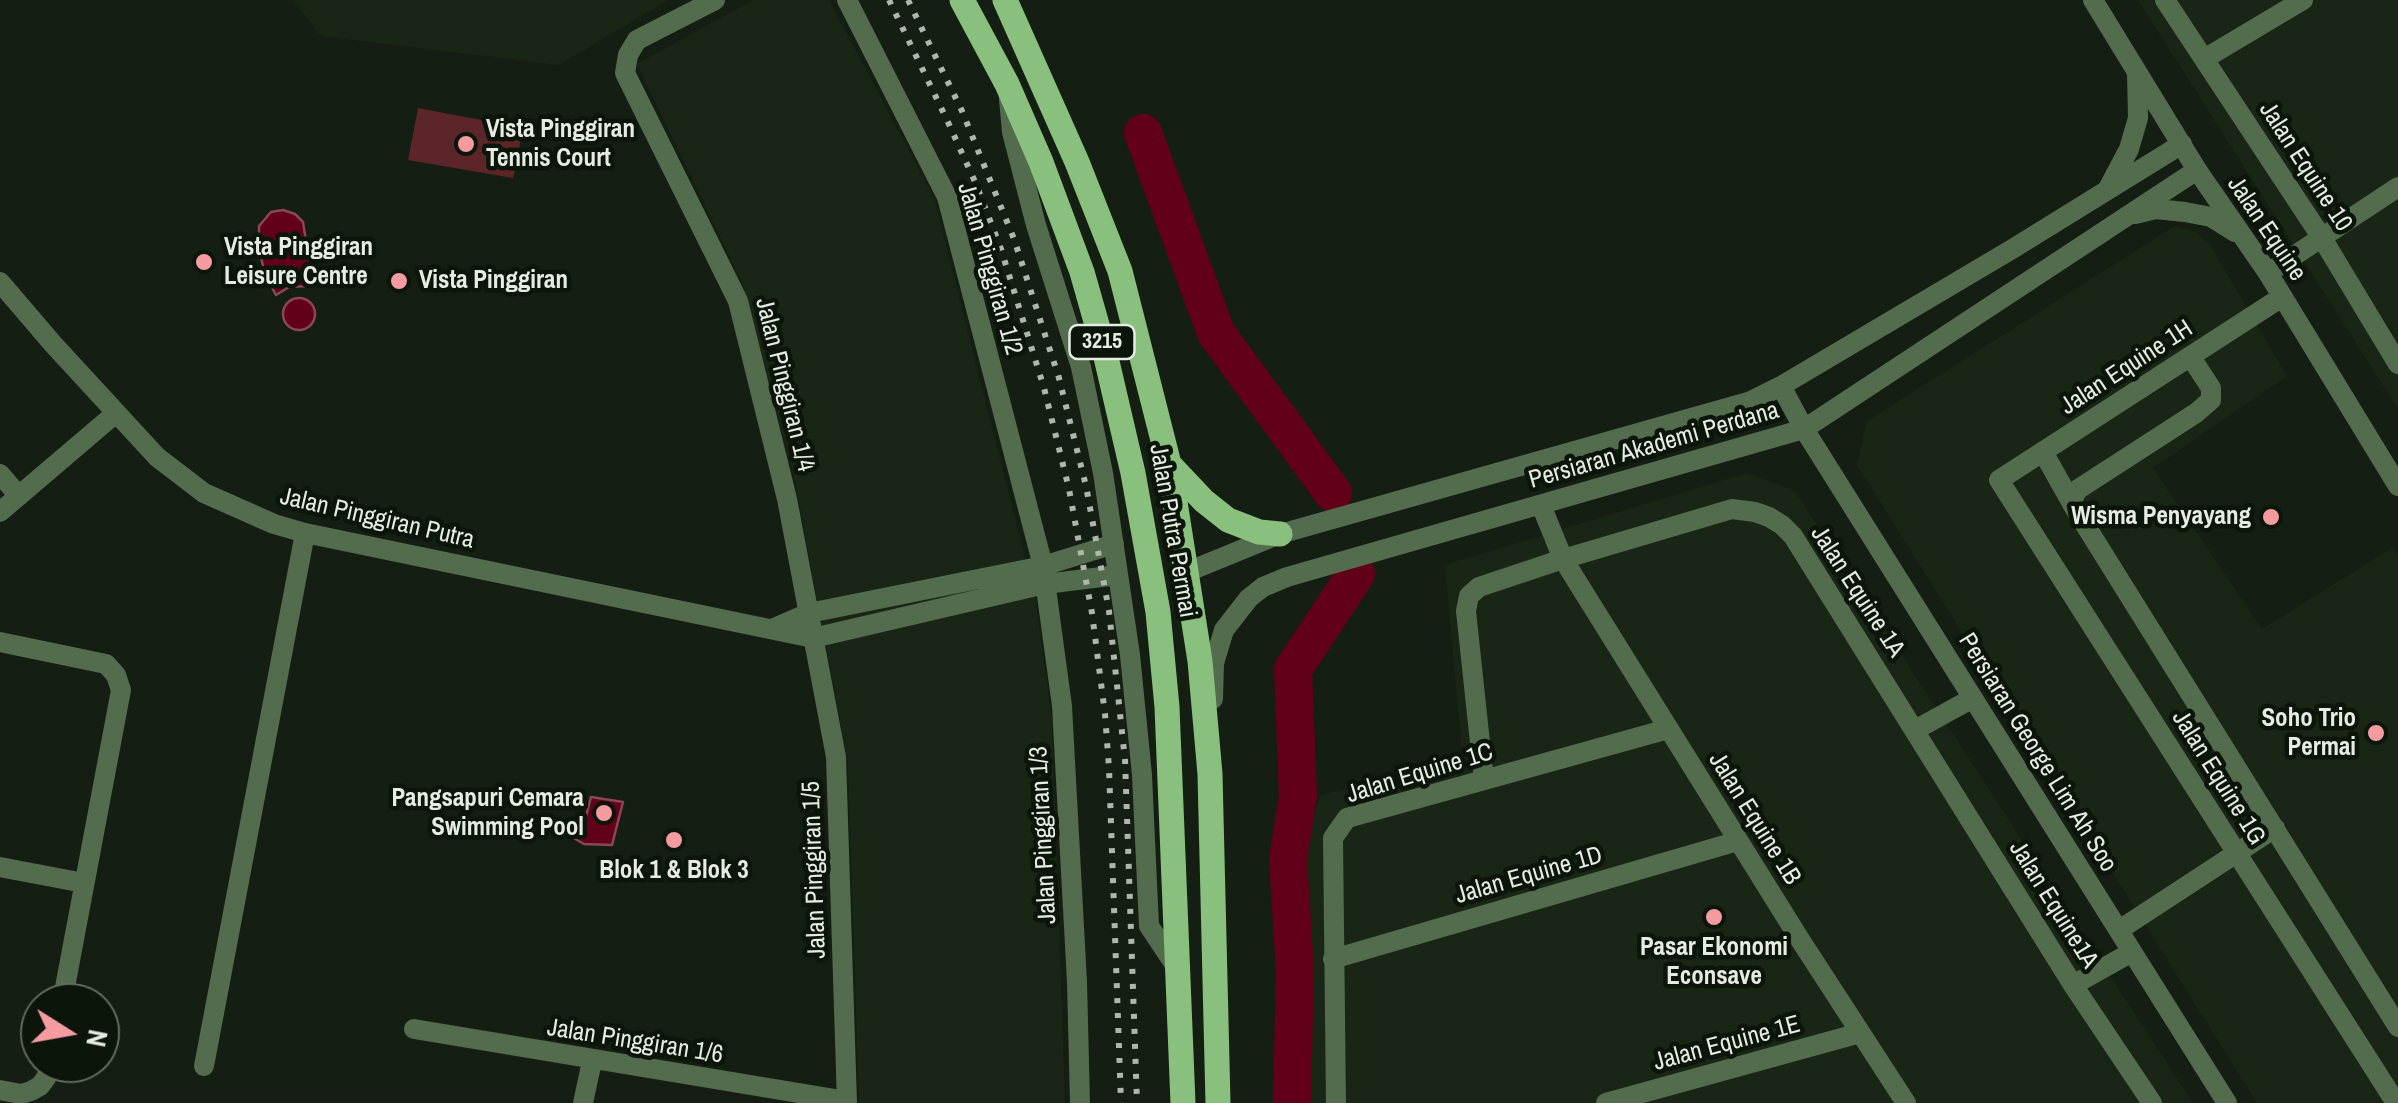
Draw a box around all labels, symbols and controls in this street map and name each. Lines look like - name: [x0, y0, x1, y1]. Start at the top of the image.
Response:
- street label: Jalan Equine 10: [2252, 97, 2358, 237]
- place label: Vista Pinggiran Tennis Court: [486, 115, 635, 174]
- marker: Vista Pinggiran Tennis Court: [455, 133, 477, 155]
- street label: Jalan Equine: [2220, 171, 2312, 287]
- street label: Jalan Pinggiran 1/2: [950, 179, 1028, 359]
- place label: Vista Pinggiran Leisure Centre: [224, 233, 373, 292]
- marker: Vista Pinggiran Leisure Centre: [193, 251, 215, 273]
- place label: Vista Pinggiran: [419, 266, 568, 296]
- marker: Vista Pinggiran: [388, 270, 410, 292]
- street label: Jalan Pinggiran 1/4: [748, 295, 820, 475]
- street label: Jalan Equine 1H: [2055, 314, 2199, 422]
- road number: 3215: [1070, 325, 1134, 359]
- street label: Persiaran Akademi Perdana: [1526, 396, 1782, 496]
- street label: Jalan Putra Permai: [1142, 442, 1202, 620]
- street label: Jalan Pinggiran Putra: [277, 482, 477, 556]
- place label: Wisma Penyayang: [2071, 502, 2251, 532]
- marker: Wisma Penyayang: [2260, 506, 2282, 528]
- street label: Jalan Equine 1A: [1803, 521, 1911, 663]
- street label: Persiaran George Lim Ah Soo: [1951, 628, 2123, 878]
- place label: Soho Trio Permai: [2261, 704, 2356, 763]
- street label: Jalan Equine 1G: [2165, 705, 2271, 851]
- marker: Soho Trio Permai: [2365, 722, 2387, 744]
- street label: Jalan Equine 1C: [1343, 737, 1497, 811]
- street label: Jalan Pinggiran 1/3: [1024, 745, 1064, 925]
- street label: Jalan Equine 1B: [1701, 747, 1807, 891]
- street label: Jalan Pinggiran 1/5: [797, 781, 833, 959]
- place label: Pangsapuri Cemara Swimming Pool: [391, 784, 584, 843]
- marker: Pangsapuri Cemara Swimming Pool: [593, 802, 615, 824]
- marker: Blok 1 & Blok 3: [663, 829, 685, 851]
- street label: Jalan Equine1A: [2002, 836, 2104, 974]
- street label: Jalan Equine 1D: [1452, 841, 1606, 911]
- place label: Blok 1 & Blok 3: [599, 856, 749, 886]
- marker: Pasar Ekonomi Econsave: [1703, 906, 1725, 928]
- place label: Pasar Ekonomi Econsave: [1640, 933, 1788, 992]
- north arrow: [20, 983, 120, 1083]
- street label: Jalan Equine 1E: [1650, 1010, 1804, 1078]
- street label: Jalan Pinggiran 1/6: [545, 1013, 725, 1071]
- text: N: [77, 1027, 118, 1050]

